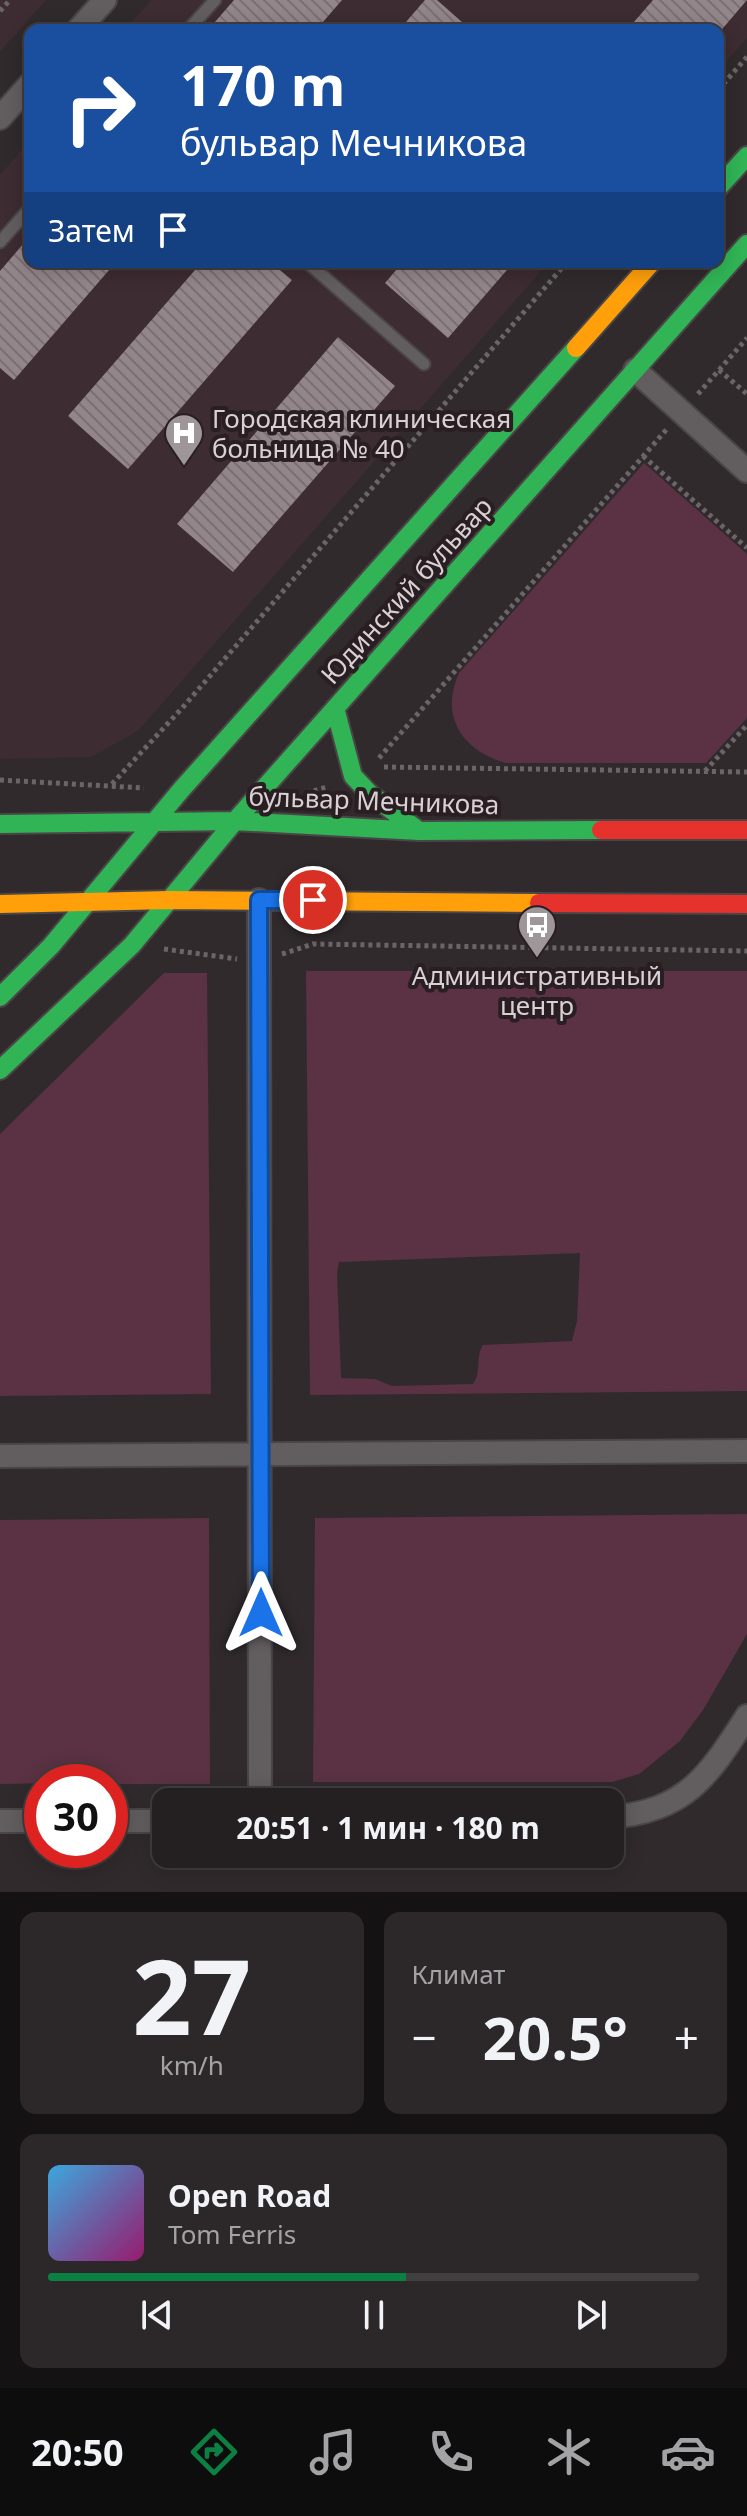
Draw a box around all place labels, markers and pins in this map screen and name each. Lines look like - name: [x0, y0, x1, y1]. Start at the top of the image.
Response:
- place label: Городская клиническая больница № 40: [212, 400, 511, 466]
- hospital icon: Городская клиническая больница № 40: [163, 412, 205, 467]
- pin: [279, 866, 347, 934]
- bus stop icon: Административный центр: [516, 904, 558, 959]
- place label: Административный центр: [412, 957, 662, 1023]

